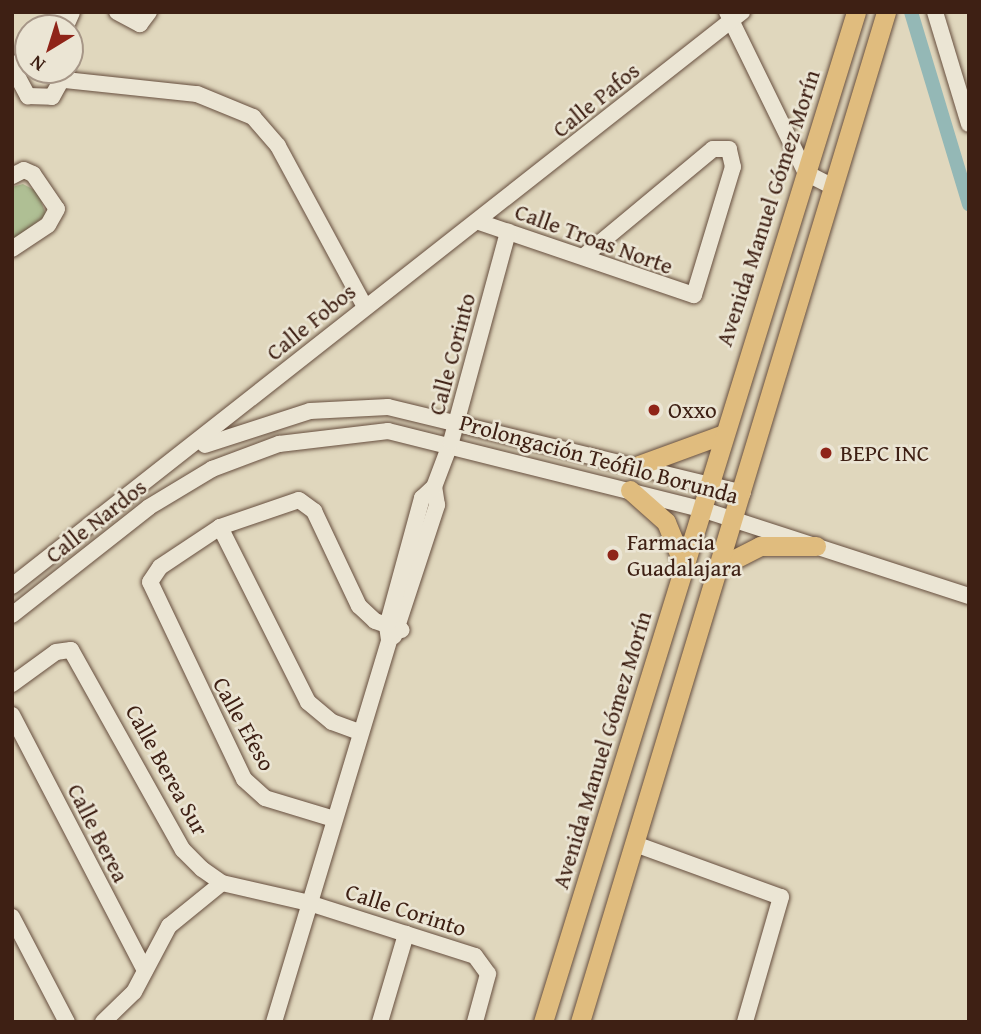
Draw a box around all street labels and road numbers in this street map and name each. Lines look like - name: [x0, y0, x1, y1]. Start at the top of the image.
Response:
- street label: Calle Pafos: [547, 57, 645, 143]
- street label: Avenida Manuel Gómez Morín: [710, 66, 826, 350]
- street label: Calle Troas Norte: [511, 198, 677, 280]
- street label: Calle Fobos: [261, 278, 361, 366]
- street label: Calle Corinto: [422, 290, 482, 418]
- street label: Prolongación Teófilo Borunda: [457, 408, 741, 510]
- street label: Calle Nardos: [40, 473, 152, 569]
- street label: Avenida Manuel Gómez Morín: [547, 608, 657, 892]
- street label: Calle Efeso: [207, 672, 281, 776]
- street label: Calle Berea Sur: [120, 700, 214, 840]
- street label: Calle Berea: [61, 779, 135, 887]
- street label: Calle Corinto: [342, 878, 470, 942]

